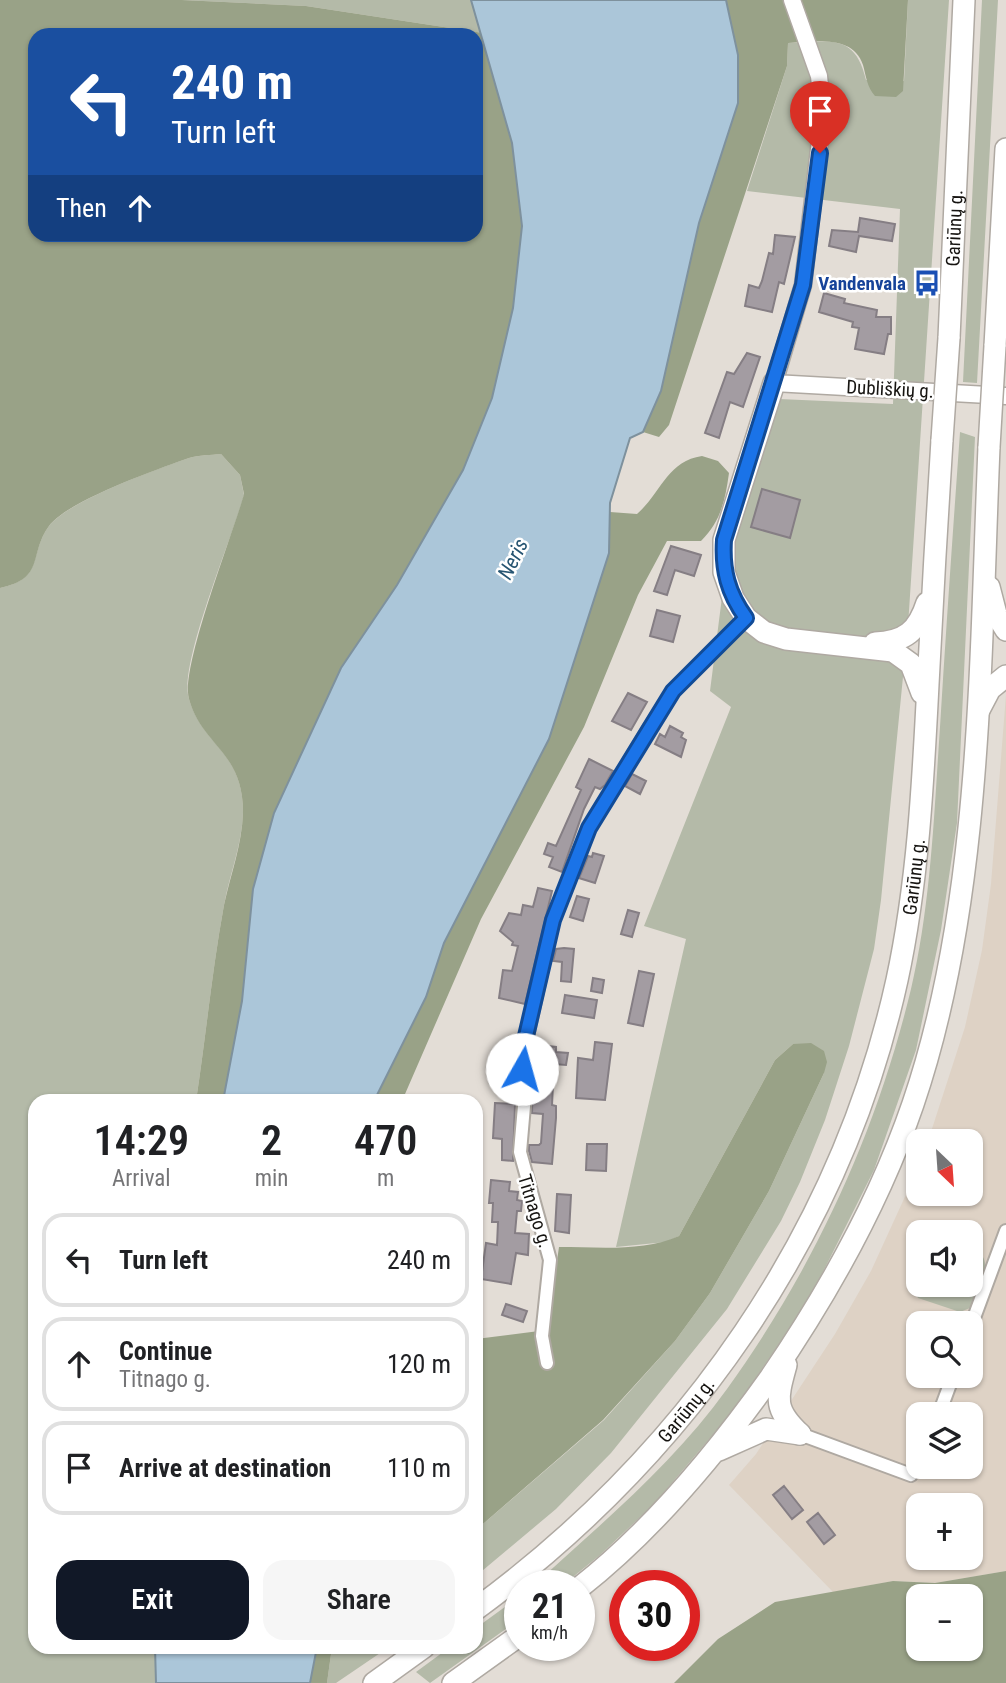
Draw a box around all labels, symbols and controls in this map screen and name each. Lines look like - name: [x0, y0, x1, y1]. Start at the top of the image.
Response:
- text: 240 m: [171, 54, 293, 111]
- icon: left: [56, 56, 147, 147]
- pin: [790, 81, 850, 153]
- icon: arrive: [801, 92, 839, 130]
- text: Turn left: [171, 113, 276, 151]
- icon: ahead: [121, 189, 159, 227]
- street label: Gariūnų g.: [941, 189, 967, 267]
- text: Then: [56, 193, 107, 223]
- bus stop icon: Vandenvala: [912, 268, 942, 298]
- place label: Vandenvala: [818, 272, 906, 295]
- street label: Dubliškių g.: [846, 375, 934, 403]
- water label: Neris: [493, 535, 533, 583]
- street label: Gariūnų g.: [897, 838, 929, 917]
- position arrow: [485, 1032, 559, 1106]
- text: 14:29: [94, 1116, 189, 1165]
- text: 2: [261, 1116, 282, 1165]
- text: 470: [354, 1116, 417, 1165]
- north arrow: [906, 1129, 984, 1206]
- map controls: [906, 1129, 983, 1661]
- text: Arrival: [112, 1165, 171, 1192]
- text: min: [255, 1165, 288, 1192]
- text: m: [377, 1165, 394, 1192]
- street label: Titnago g.: [513, 1171, 557, 1251]
- button: sound: [906, 1220, 983, 1297]
- icon: left: [60, 1241, 98, 1279]
- text: Turn left: [119, 1245, 208, 1275]
- text: 240 m: [387, 1245, 451, 1275]
- button: search: [906, 1311, 983, 1388]
- text: Continue: [119, 1336, 212, 1366]
- icon: ahead: [60, 1345, 98, 1383]
- text: 120 m: [387, 1349, 451, 1379]
- text: Titnago g.: [119, 1366, 211, 1393]
- street label: Gariūnų g.: [653, 1373, 719, 1447]
- button: layers: [906, 1402, 983, 1479]
- icon: arrive: [60, 1449, 98, 1487]
- text: Arrive at destination: [119, 1453, 331, 1483]
- text: 110 m: [387, 1453, 451, 1483]
- button: +: [906, 1493, 983, 1570]
- button: Exit: [56, 1560, 249, 1640]
- button: Share: [263, 1560, 455, 1640]
- speed limit sign: 30: [609, 1570, 700, 1661]
- button: −: [906, 1584, 983, 1661]
- text: 21: [532, 1586, 567, 1627]
- text: km/h: [531, 1622, 568, 1643]

